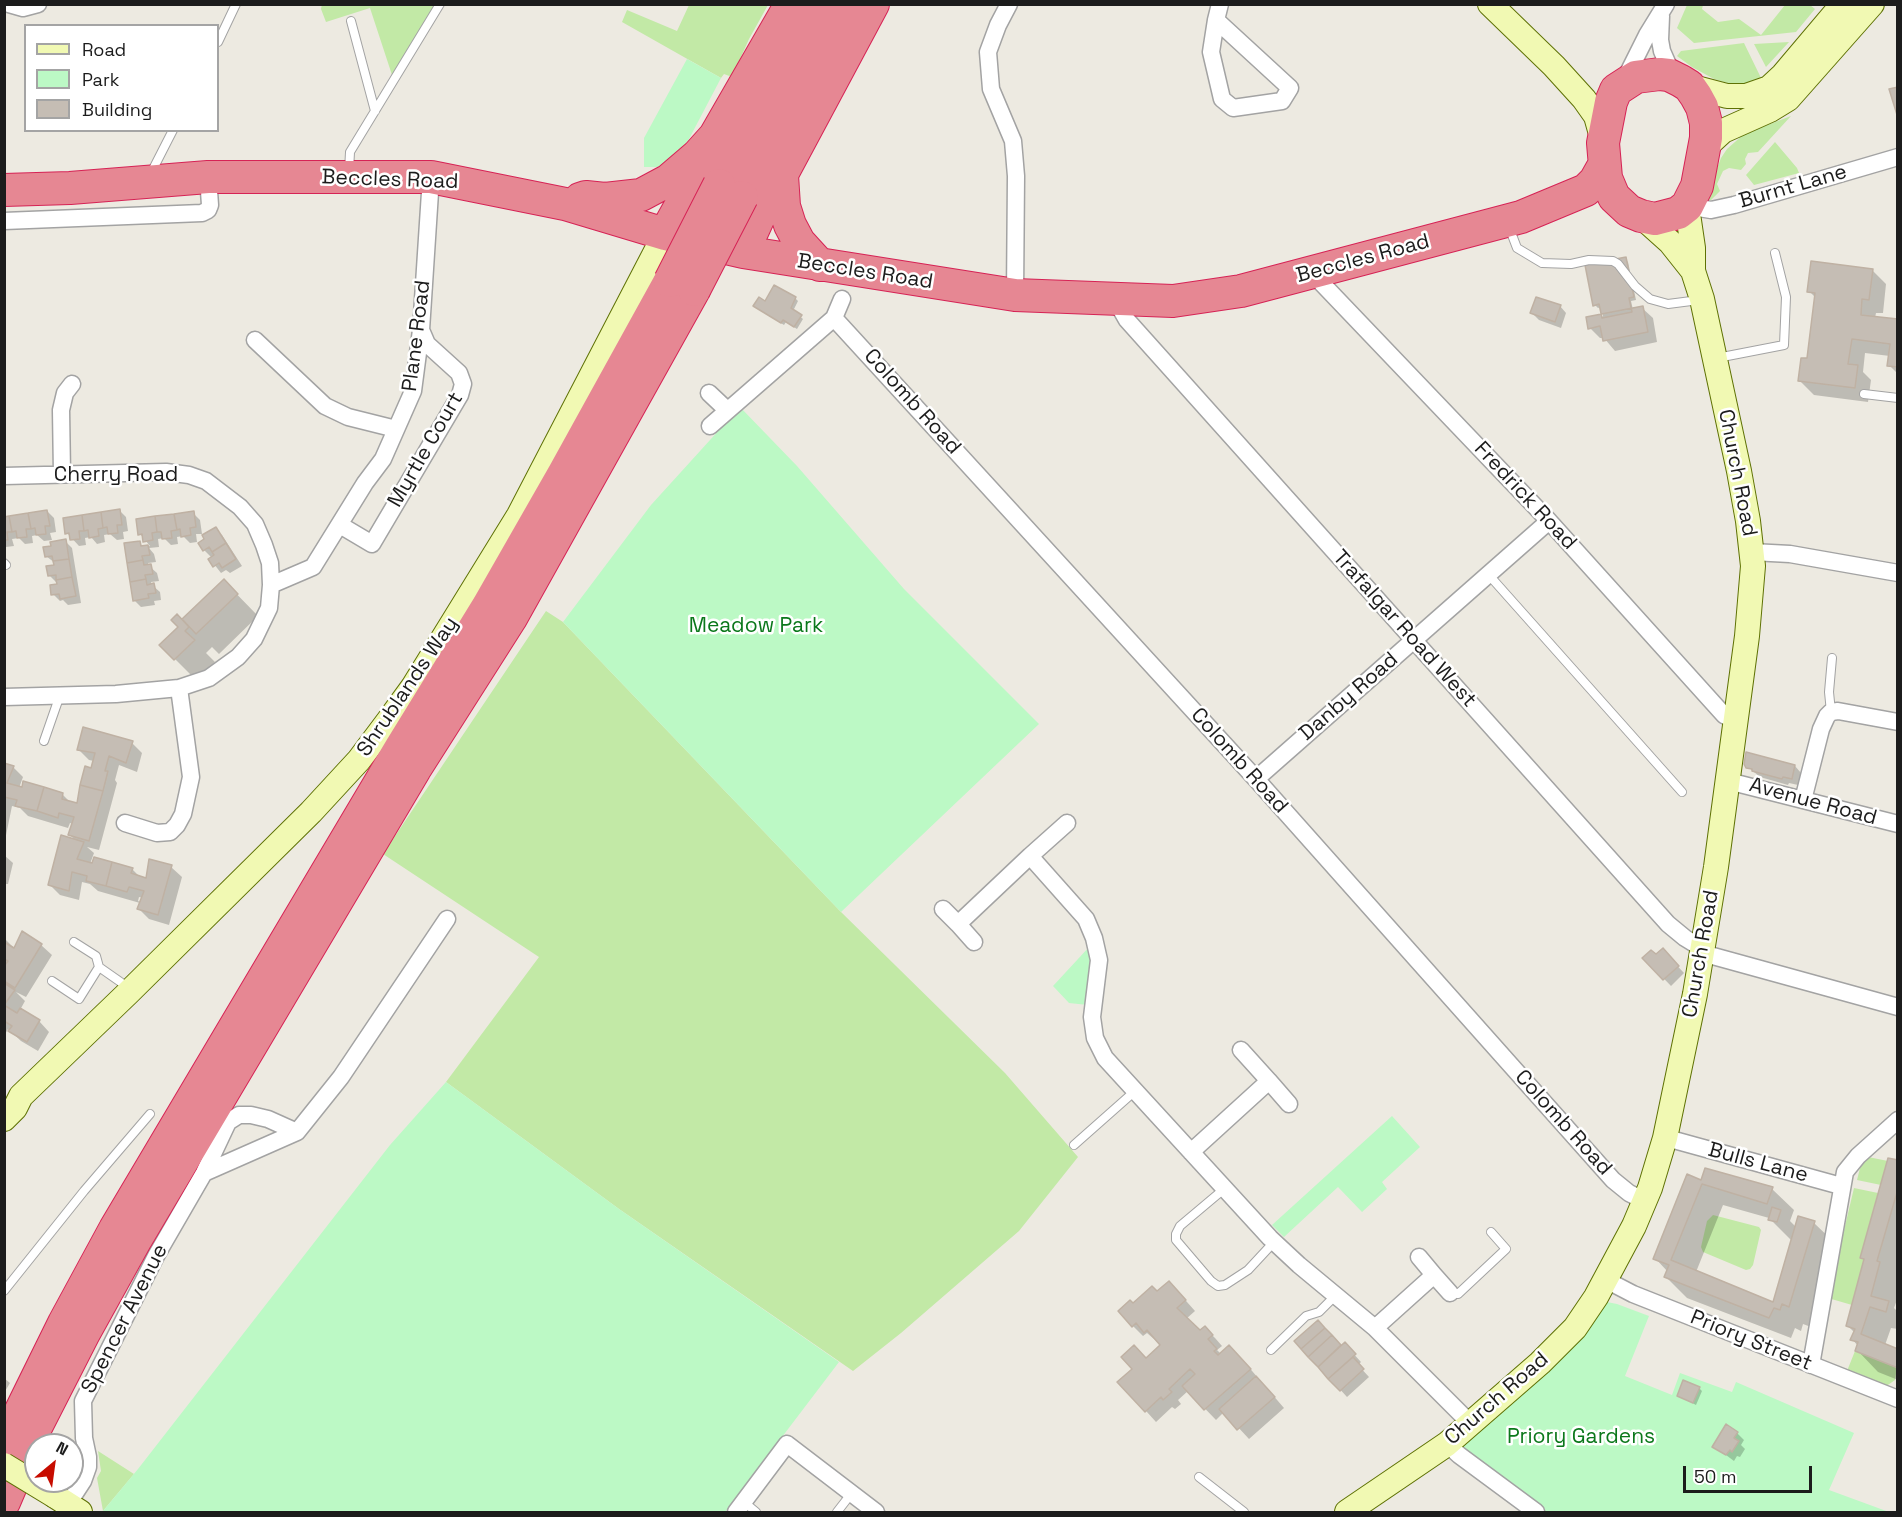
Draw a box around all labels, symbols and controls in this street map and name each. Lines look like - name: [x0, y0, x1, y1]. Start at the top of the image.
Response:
- legend: [24, 24, 219, 132]
- text: Road: [82, 38, 126, 61]
- text: Park: [82, 68, 119, 91]
- text: Building: [82, 98, 152, 121]
- street label: Burnt Lane: [1736, 160, 1850, 214]
- street label: Beccles Road: [321, 165, 459, 195]
- street label: Beccles Road: [1294, 229, 1432, 289]
- street label: Beccles Road: [795, 249, 935, 295]
- street label: Plane Road: [398, 279, 436, 393]
- street label: Colomb Road: [858, 344, 966, 460]
- street label: Myrtle Court: [383, 388, 469, 512]
- street label: Church Road: [1712, 407, 1762, 539]
- street label: Fredrick Road: [1468, 437, 1582, 555]
- street label: Cherry Road: [54, 462, 178, 488]
- street label: Trafalgar Road West: [1327, 545, 1481, 713]
- street label: Shrublands Way: [352, 612, 464, 762]
- park label: Meadow Park: [689, 613, 823, 639]
- street label: Danby Road: [1295, 647, 1403, 747]
- street label: Colomb Road: [1185, 703, 1293, 819]
- street label: Avenue Road: [1746, 773, 1880, 831]
- street label: Church Road: [1677, 888, 1725, 1020]
- street label: Colomb Road: [1509, 1065, 1617, 1181]
- street label: Bulls Lane: [1705, 1138, 1811, 1188]
- street label: Spencer Avenue: [77, 1240, 173, 1398]
- street label: Priory Street: [1686, 1305, 1816, 1377]
- street label: Church Road: [1440, 1347, 1554, 1451]
- park label: Priory Gardens: [1507, 1424, 1655, 1450]
- north arrow: [24, 1433, 84, 1493]
- text: N: [52, 1437, 72, 1460]
- scale bar: [1686, 1454, 1815, 1492]
- text: 50 m: [1694, 1465, 1736, 1488]

